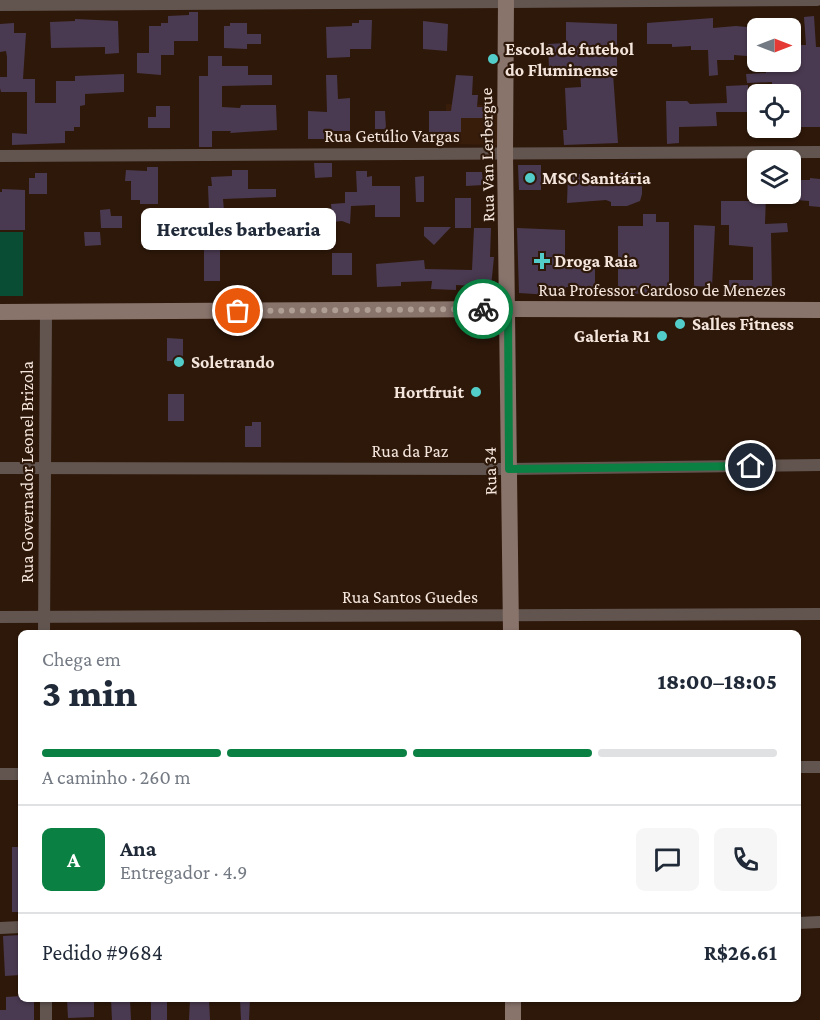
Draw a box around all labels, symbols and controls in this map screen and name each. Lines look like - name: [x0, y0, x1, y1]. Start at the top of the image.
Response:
- north arrow: [747, 18, 801, 72]
- map controls: [747, 18, 801, 204]
- place label: Escola de futebol do Fluminense: [505, 39, 634, 80]
- marker: Escola de futebol do Fluminense: [486, 52, 500, 66]
- button: locate: [747, 84, 801, 138]
- street label: Rua Van Lerbergue: [476, 88, 498, 222]
- street label: Rua Getúlio Vargas: [324, 126, 460, 146]
- button: layers: [747, 150, 801, 204]
- place label: MSC Sanitária: [542, 168, 651, 188]
- marker: MSC Sanitária: [523, 171, 537, 185]
- callout: Hercules barbearia: [140, 209, 336, 251]
- text: Hercules barbearia: [156, 218, 321, 240]
- place label: Droga Raia: [554, 251, 638, 271]
- marker: Droga Raia: [535, 254, 549, 268]
- courier: [453, 279, 513, 339]
- street label: Rua Professor Cardoso de Menezes: [538, 280, 786, 300]
- pin: [212, 285, 263, 336]
- icon: bike: [467, 293, 500, 326]
- icon: bag: [221, 294, 254, 327]
- place label: Salles Fitness: [692, 314, 794, 334]
- marker: Salles Fitness: [673, 317, 687, 331]
- place label: Galeria R1: [574, 326, 650, 346]
- marker: Galeria R1: [655, 329, 669, 343]
- place label: Soletrando: [191, 352, 275, 372]
- marker: Soletrando: [172, 355, 186, 369]
- street label: Rua Governador Leonel Brizola: [17, 361, 37, 583]
- place label: Hortfruit: [394, 382, 465, 402]
- marker: Hortfruit: [469, 385, 483, 399]
- pin: [725, 440, 776, 491]
- street label: Rua da Paz: [372, 441, 449, 461]
- street label: Rua 34: [480, 446, 500, 496]
- icon: home: [734, 449, 767, 482]
- street label: Rua Santos Guedes: [342, 587, 478, 607]
- text: Chega em: [42, 648, 121, 670]
- text: 18:00–18:05: [658, 669, 777, 694]
- text: 3 min: [42, 671, 137, 714]
- text: A caminho · 260 m: [42, 766, 191, 788]
- button: chat: [636, 828, 699, 891]
- button: phone: [714, 828, 777, 891]
- text: Ana: [120, 836, 156, 861]
- text: A: [67, 847, 80, 872]
- text: Entregador · 4.9: [120, 861, 247, 883]
- text: Pedido #9684: [42, 940, 163, 965]
- text: R$26.61: [704, 940, 777, 965]

